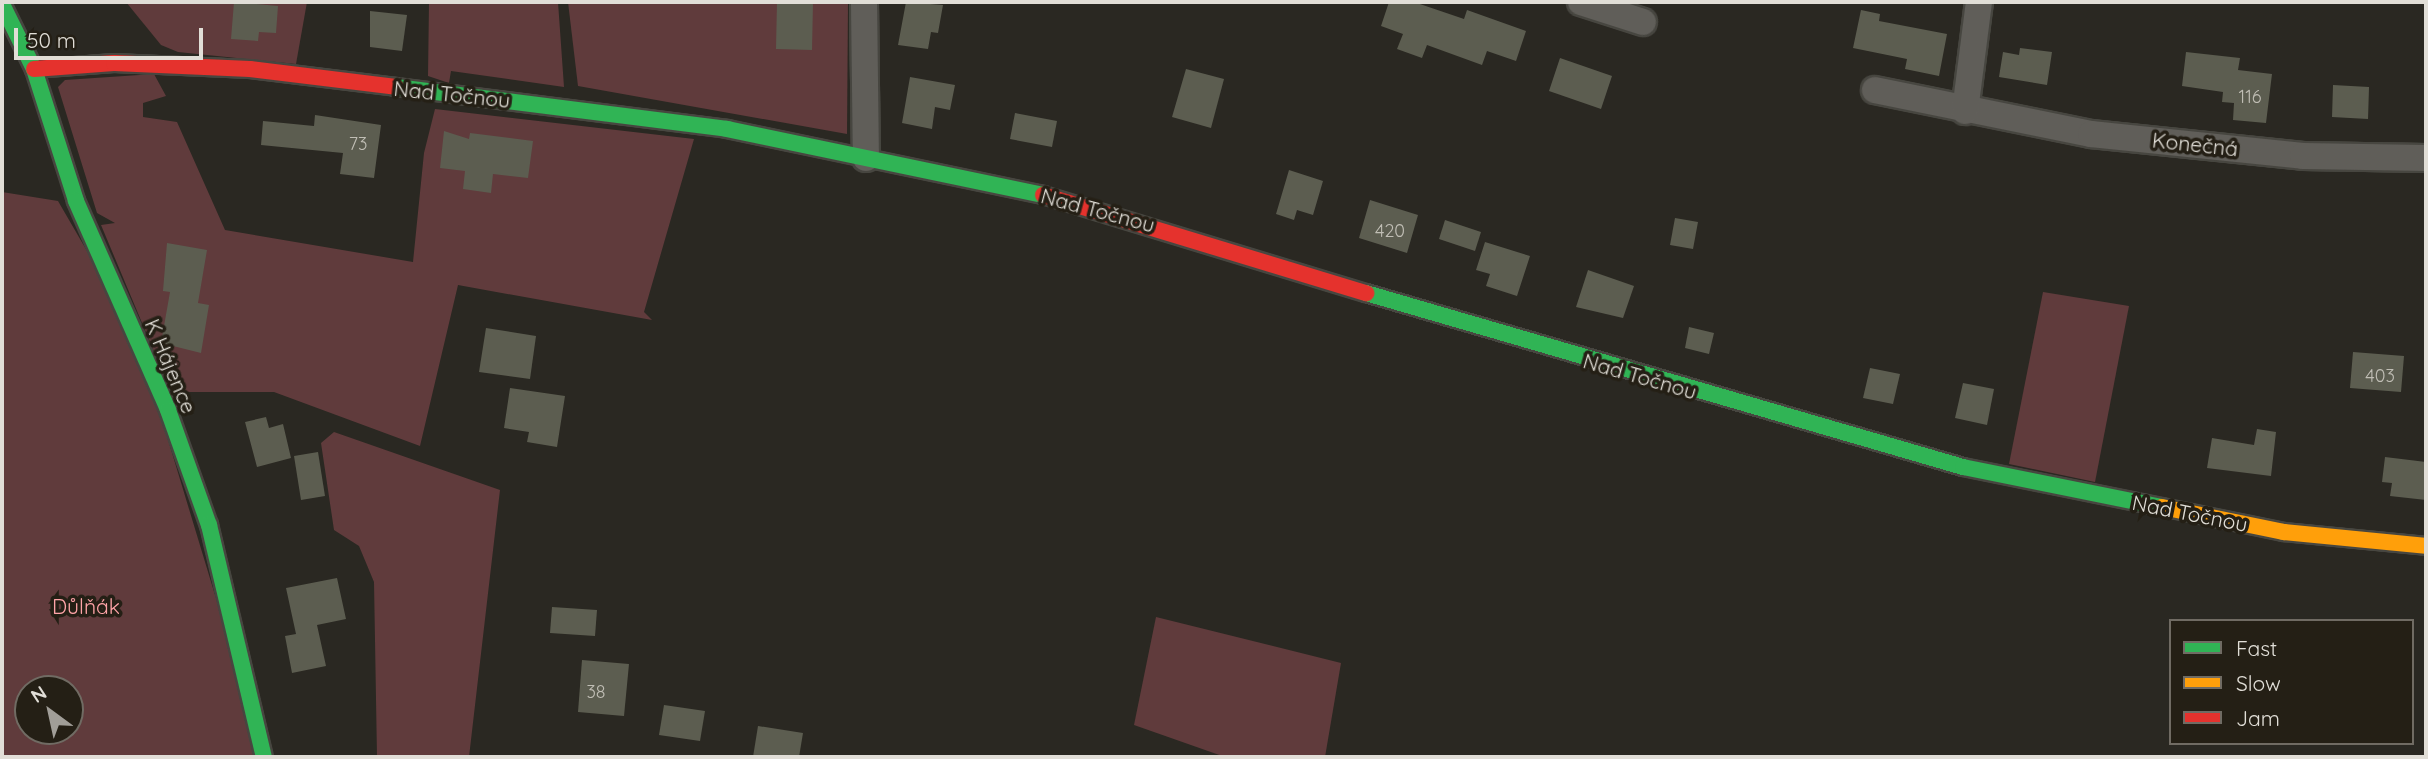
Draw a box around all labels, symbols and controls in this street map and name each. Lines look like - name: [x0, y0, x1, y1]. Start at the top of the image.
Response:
- scale bar: [18, 14, 206, 58]
- text: 50 m: [27, 27, 76, 53]
- street label: Nad Točnou: [393, 75, 511, 113]
- house number: 116: [2238, 86, 2262, 108]
- street label: Konečná: [2151, 127, 2239, 161]
- house number: 73: [349, 133, 367, 155]
- street label: Nad Točnou: [1038, 183, 1158, 237]
- house number: 420: [1375, 220, 1405, 242]
- street label: K Hájence: [140, 315, 202, 417]
- street label: Nad Točnou: [1580, 348, 1700, 404]
- house number: 403: [2365, 365, 2395, 387]
- street label: Nad Točnou: [2130, 489, 2250, 537]
- park label: Důlňák: [52, 593, 120, 619]
- legend: [2169, 619, 2414, 745]
- text: Fast: [2236, 635, 2277, 661]
- text: Slow: [2236, 670, 2281, 696]
- north arrow: [14, 675, 84, 745]
- text: N: [26, 680, 51, 708]
- house number: 38: [586, 681, 606, 703]
- text: Jam: [2236, 705, 2280, 731]

